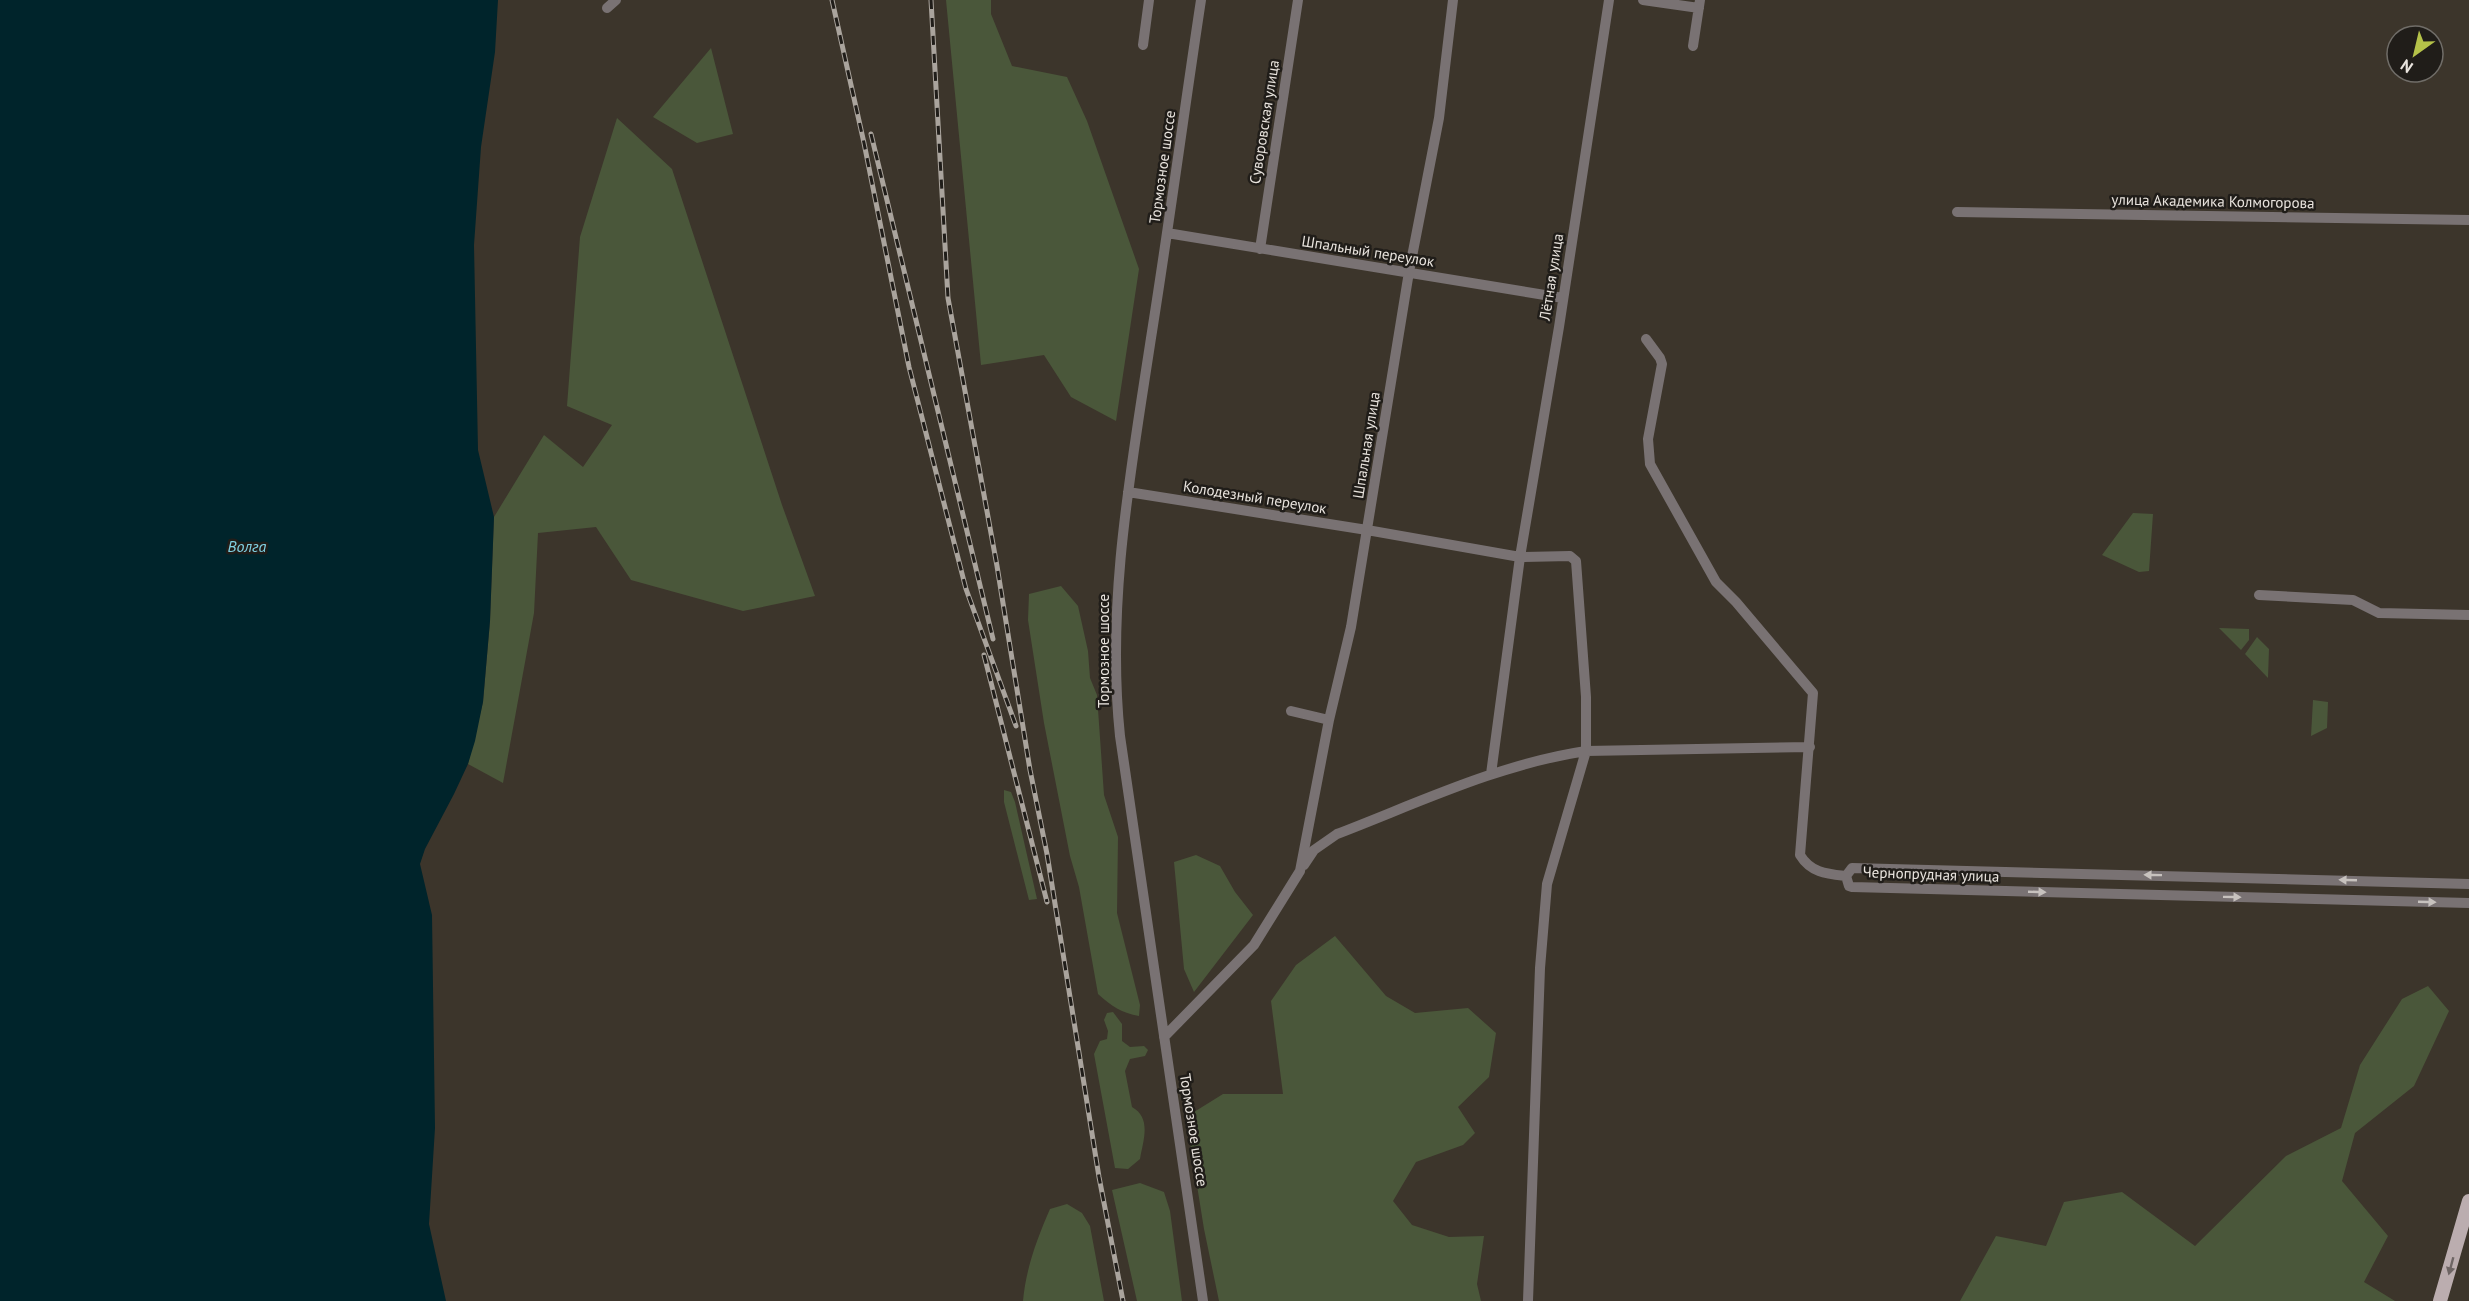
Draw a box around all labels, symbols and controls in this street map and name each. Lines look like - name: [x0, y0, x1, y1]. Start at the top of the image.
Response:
- north arrow: [2385, 24, 2445, 84]
- text: N: [2397, 55, 2417, 78]
- street label: Суворовская улица: [1245, 59, 1283, 185]
- street label: Тормозное шоссе: [1145, 109, 1179, 225]
- street label: улица Академика Колмогорова: [2111, 190, 2315, 212]
- street label: Шпальный переулок: [1300, 231, 1436, 271]
- street label: Лётная улица: [1535, 232, 1567, 323]
- street label: Шпальная улица: [1348, 390, 1384, 500]
- street label: Колодезный переулок: [1182, 476, 1329, 518]
- water label: Волга: [228, 536, 267, 556]
- street label: Тормозное шоссе: [1094, 594, 1113, 708]
- street label: Чернопрудная улица: [1862, 862, 2000, 886]
- one-way arrow: [2143, 870, 2162, 879]
- one-way arrow: [2338, 875, 2357, 884]
- one-way arrow: [2027, 887, 2046, 897]
- one-way arrow: [2222, 892, 2241, 902]
- one-way arrow: [2417, 897, 2436, 907]
- street label: Тормозное шоссе: [1176, 1072, 1212, 1188]
- one-way arrow: [2446, 1258, 2455, 1276]

